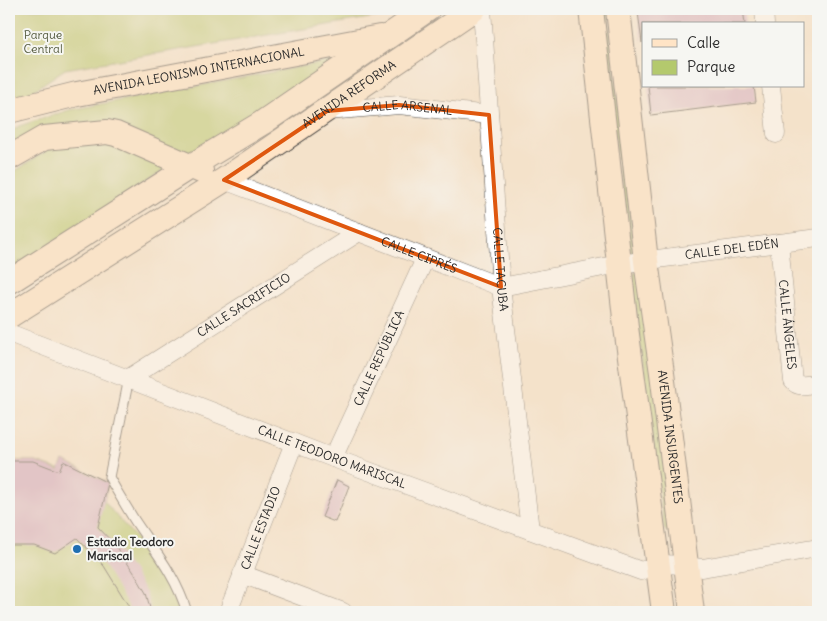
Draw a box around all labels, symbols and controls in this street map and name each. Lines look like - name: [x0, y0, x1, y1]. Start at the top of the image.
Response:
- legend: [642, 22, 804, 88]
- park label: Parque Central: [23, 27, 63, 56]
- text: Calle: [687, 33, 720, 52]
- street label: AVENIDA LEONISMO INTERNACIONAL: [92, 43, 306, 98]
- street label: AVENIDA REFORMA: [299, 57, 399, 131]
- text: Parque: [687, 57, 735, 76]
- street label: CALLE ARSENAL: [362, 97, 454, 118]
- street label: CALLE TACUBA: [490, 227, 512, 312]
- street label: CALLE CIPRÉS: [379, 233, 460, 276]
- street label: CALLE DEL EDÉN: [684, 235, 780, 262]
- street label: CALLE SACRIFICIO: [194, 269, 293, 340]
- street label: CALLE ÁNGELES: [776, 279, 800, 371]
- street label: CALLE REPÚBLICA: [350, 307, 407, 408]
- street label: AVENIDA INSURGENTES: [655, 369, 686, 505]
- street label: CALLE TEODORO MARISCAL: [256, 422, 409, 491]
- street label: CALLE ESTADIO: [237, 484, 283, 572]
- place label: Estadio Teodoro Mariscal: [87, 534, 174, 563]
- marker: Estadio Teodoro Mariscal: [71, 543, 83, 555]

